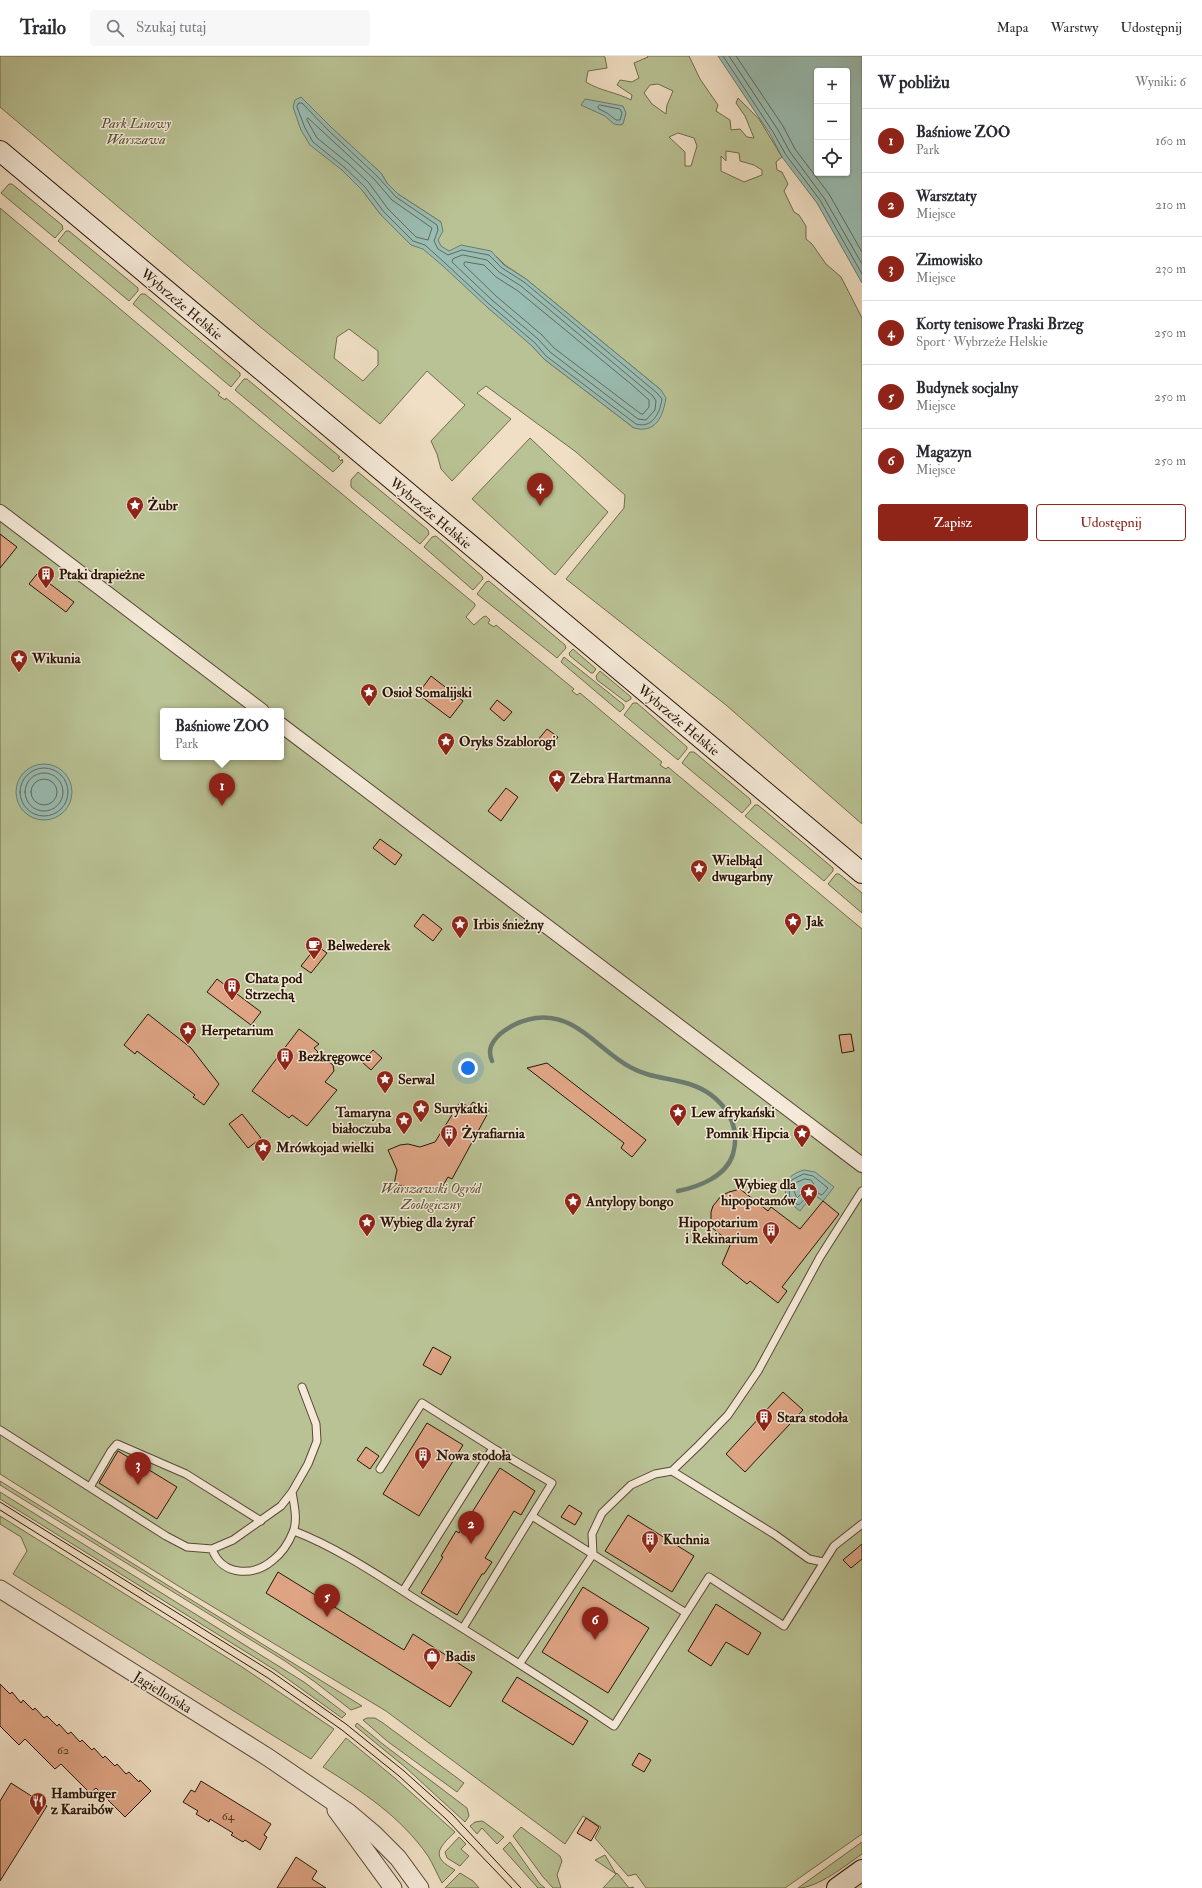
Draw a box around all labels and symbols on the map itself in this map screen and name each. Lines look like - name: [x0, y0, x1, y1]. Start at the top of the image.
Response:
- park label: Park Linowy Warszawa: [100, 115, 171, 148]
- street label: Wybrzeże Helskie: [136, 265, 226, 344]
- pin: 4: [527, 473, 553, 506]
- street label: Wybrzeże Helskie: [385, 474, 475, 553]
- place icon: Żubr: [125, 495, 145, 520]
- place label: Żubr: [148, 496, 179, 514]
- building icon: Ptaki drapieżne: [36, 564, 56, 589]
- place label: Ptaki drapieżne: [59, 566, 145, 584]
- place icon: Wikunia: [9, 648, 29, 673]
- place label: Wikunia: [31, 650, 82, 667]
- street label: Wybrzeże Helskie: [633, 681, 723, 760]
- place icon: Osioł Somalijski: [359, 682, 379, 707]
- place label: Osioł Somalijski: [382, 684, 472, 701]
- place icon: Oryks Szablorogi: [436, 731, 456, 756]
- place label: Oryks Szablorogi: [459, 733, 556, 751]
- place icon: Zebra Hartmanna: [547, 768, 567, 793]
- place label: Zebra Hartmanna: [570, 770, 672, 787]
- pin: 1: [209, 773, 235, 806]
- place label: Wielbłąd dwugarbny: [711, 852, 773, 886]
- place icon: Wielbłąd dwugarbny: [689, 858, 709, 883]
- place icon: Jak: [783, 911, 803, 936]
- place label: Jak: [805, 913, 824, 931]
- place icon: Irbis śnieżny: [450, 914, 470, 939]
- place label: Irbis śnieżny: [473, 916, 545, 934]
- cafe icon: Belwederek: [304, 935, 324, 960]
- place label: Belwederek: [327, 937, 391, 954]
- place label: Chata pod Strzechą: [245, 970, 302, 1003]
- building icon: Chata pod Strzechą: [222, 976, 242, 1001]
- place icon: Herpetarium: [178, 1020, 198, 1045]
- place label: Herpetarium: [201, 1022, 274, 1040]
- building icon: Bezkręgowce: [275, 1046, 295, 1071]
- place label: Bezkręgowce: [298, 1048, 371, 1066]
- your location: [458, 1058, 478, 1078]
- place icon: Serwal: [375, 1069, 395, 1094]
- place label: Serwal: [398, 1071, 435, 1088]
- place icon: Surykatki: [411, 1098, 431, 1123]
- place label: Surykatki: [434, 1100, 488, 1118]
- place icon: Lew afrykański: [668, 1102, 688, 1127]
- place label: Tamaryna białoczuba: [331, 1104, 392, 1137]
- place label: Lew afrykański: [691, 1104, 775, 1122]
- place icon: Tamaryna białoczuba: [394, 1110, 414, 1135]
- building icon: Żyrafiarnia: [439, 1123, 459, 1148]
- place icon: Pomnik Hipcia: [792, 1123, 812, 1148]
- place label: Żyrafiarnia: [462, 1124, 526, 1143]
- place label: Pomnik Hipcia: [706, 1125, 790, 1143]
- place icon: Mrówkojad wielki: [253, 1137, 273, 1162]
- place label: Mrówkojad wielki: [275, 1139, 374, 1156]
- place label: Wybieg dla hipopotamów: [721, 1176, 797, 1210]
- park label: Warszawski Ogród Zoologiczny: [381, 1180, 482, 1213]
- place icon: Wybieg dla hipopotamów: [799, 1182, 819, 1207]
- place icon: Antylopy bongo: [563, 1191, 583, 1216]
- place label: Antylopy bongo: [585, 1193, 674, 1211]
- place icon: Wybieg dla żyraf: [357, 1212, 377, 1237]
- place label: Wybieg dla żyraf: [379, 1214, 476, 1232]
- place label: Hipopotarium i Rekinarium: [678, 1214, 758, 1247]
- building icon: Hipopotarium i Rekinarium: [761, 1220, 781, 1245]
- building icon: Stara stodoła: [754, 1407, 774, 1432]
- place label: Stara stodoła: [777, 1409, 849, 1426]
- building icon: Nowa stodoła: [413, 1445, 433, 1470]
- place label: Nowa stodoła: [435, 1447, 512, 1464]
- pin: 3: [125, 1452, 151, 1485]
- pin: 2: [458, 1511, 484, 1544]
- building icon: Kuchnia: [640, 1529, 660, 1554]
- place label: Kuchnia: [663, 1531, 711, 1548]
- pin: 5: [314, 1584, 340, 1617]
- pin: 6: [582, 1607, 608, 1640]
- shop icon: Badis: [422, 1646, 442, 1671]
- place label: Badis: [445, 1648, 476, 1665]
- street label: Jagiellońska: [130, 1667, 195, 1717]
- house number: 62: [57, 1743, 69, 1758]
- place label: Hamburger z Karaibów: [50, 1785, 117, 1818]
- restaurant icon: Hamburger z Karaibów: [28, 1791, 48, 1816]
- house number: 64: [222, 1809, 235, 1824]

